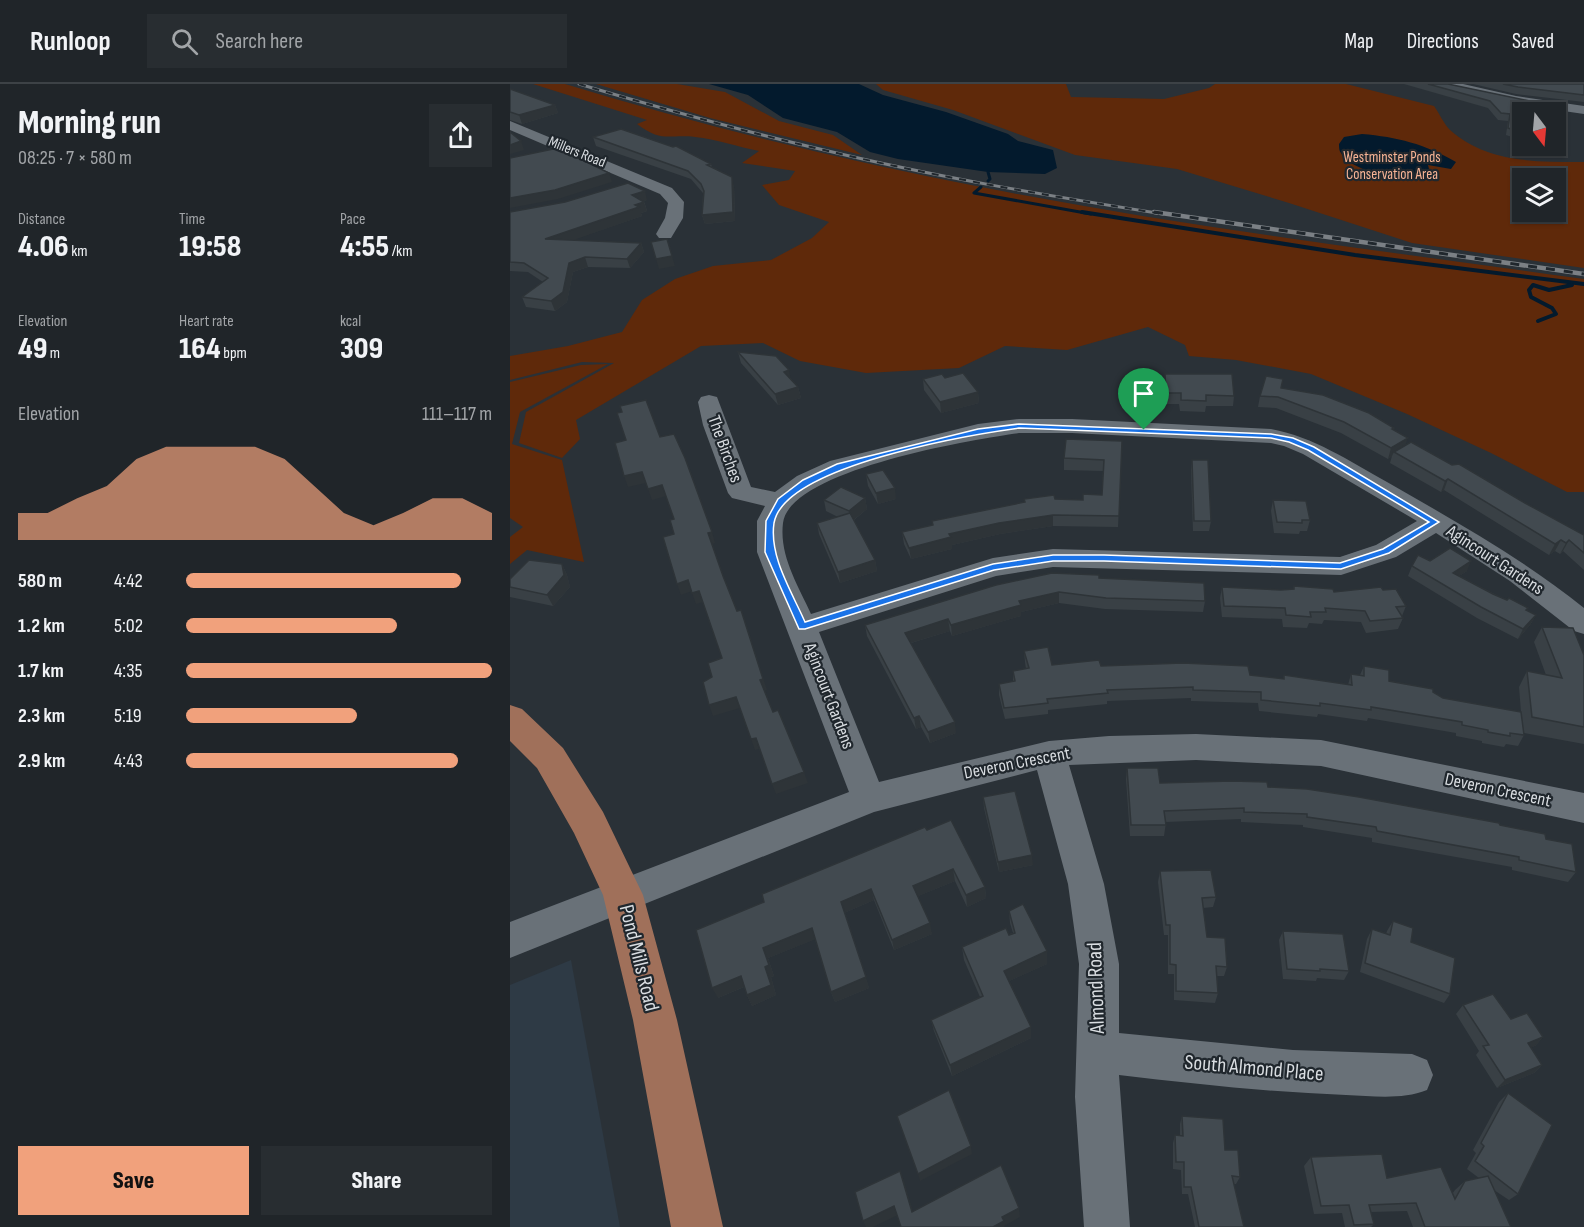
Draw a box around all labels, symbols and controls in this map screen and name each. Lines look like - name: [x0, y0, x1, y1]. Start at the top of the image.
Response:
- search box: [147, 14, 567, 68]
- text: Runloop: [30, 25, 111, 58]
- icon: search: [168, 25, 201, 58]
- text: Search here: [216, 28, 303, 55]
- text: Map: [1344, 29, 1374, 54]
- text: Directions: [1407, 29, 1479, 54]
- text: Saved: [1512, 29, 1554, 54]
- north arrow: [1512, 102, 1566, 156]
- map controls: [1512, 102, 1566, 222]
- text: Morning run: [18, 103, 161, 143]
- button: share: [429, 104, 492, 167]
- street label: Millers Road: [546, 132, 608, 172]
- text: 08:25 · 7 × 580 m: [18, 146, 132, 170]
- park label: Westminster Ponds Conservation Area: [1343, 148, 1441, 184]
- button: layers: [1512, 168, 1566, 222]
- text: Distance: [18, 210, 65, 229]
- text: Time: [179, 210, 205, 229]
- text: Pace: [340, 210, 365, 229]
- text: 4.06: [18, 229, 69, 265]
- text: 19:58: [179, 229, 241, 265]
- text: 4:55: [340, 229, 389, 265]
- text: km: [69, 242, 88, 261]
- text: /km: [389, 242, 412, 261]
- text: Elevation: [18, 312, 67, 331]
- text: Heart rate: [179, 312, 234, 331]
- text: kcal: [340, 312, 361, 331]
- text: 49: [18, 331, 47, 367]
- text: 164: [179, 331, 221, 367]
- text: 309: [340, 331, 383, 367]
- text: m: [47, 344, 60, 363]
- text: bpm: [221, 344, 247, 363]
- pin: [1118, 368, 1169, 430]
- icon: arrive: [1127, 377, 1160, 410]
- text: Elevation: [18, 402, 80, 426]
- text: 111–117 m: [422, 402, 492, 426]
- street label: The Birches: [703, 413, 747, 485]
- street label: Agincourt Gardens: [1442, 520, 1548, 599]
- text: 580 m: [18, 569, 62, 593]
- text: 4:42: [114, 569, 143, 593]
- text: 1.2 km: [18, 614, 65, 638]
- text: 5:02: [114, 614, 143, 638]
- street label: Agincourt Gardens: [799, 639, 859, 752]
- text: 1.7 km: [18, 659, 64, 683]
- text: 4:35: [114, 659, 143, 683]
- text: 2.3 km: [18, 704, 65, 728]
- text: 5:19: [114, 704, 142, 728]
- street label: Deveron Crescent: [962, 742, 1072, 784]
- text: 2.9 km: [18, 749, 65, 773]
- text: 4:43: [114, 749, 143, 773]
- street label: Deveron Crescent: [1443, 769, 1553, 812]
- street label: Pond Mills Road: [614, 902, 664, 1014]
- street label: Almond Road: [1082, 942, 1110, 1035]
- street label: South Almond Place: [1184, 1049, 1324, 1087]
- button: Save: [18, 1146, 249, 1215]
- button: Share: [261, 1146, 492, 1215]

